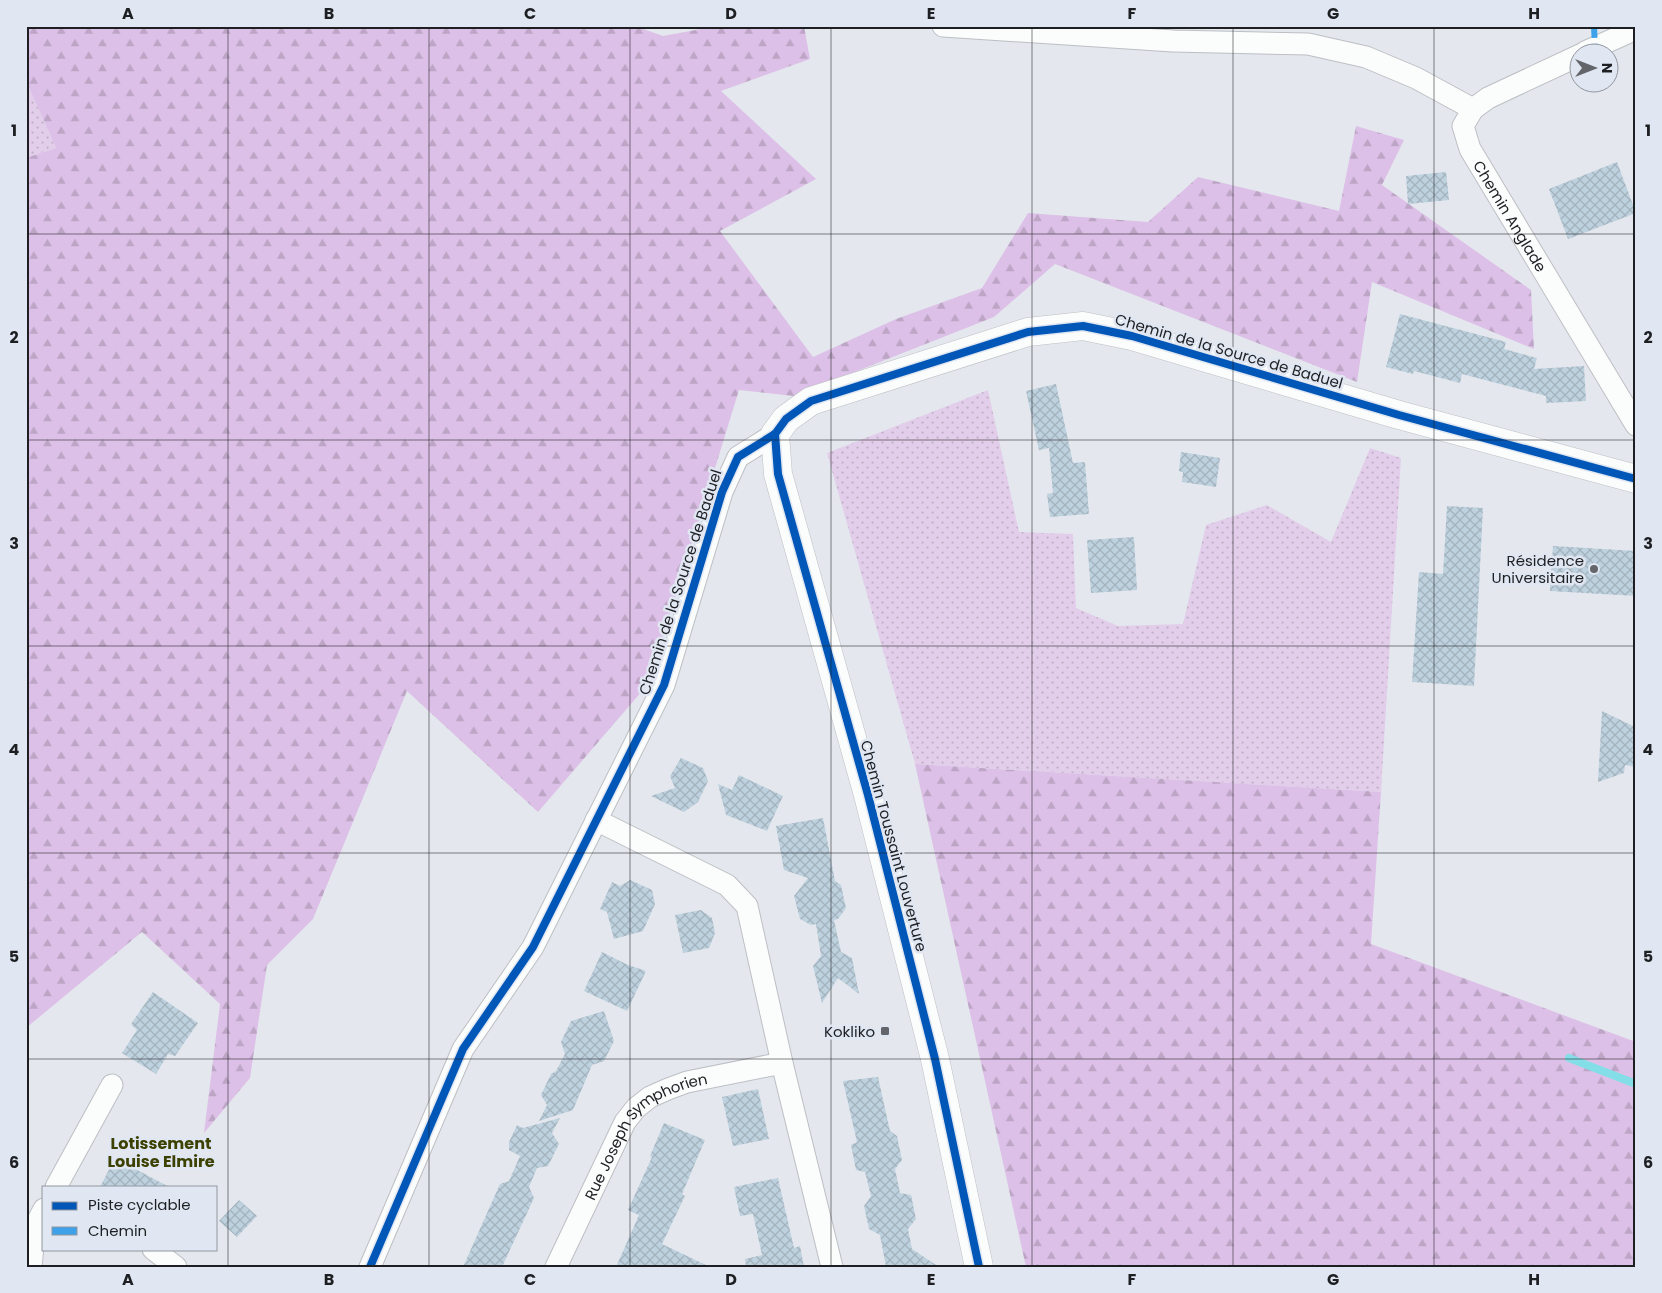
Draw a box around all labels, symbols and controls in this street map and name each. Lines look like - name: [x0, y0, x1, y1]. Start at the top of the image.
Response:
- text: A: [122, 2, 134, 25]
- text: B: [324, 2, 334, 25]
- text: C: [524, 2, 536, 25]
- text: D: [725, 2, 737, 25]
- text: E: [927, 2, 935, 25]
- text: F: [1128, 2, 1137, 25]
- text: G: [1327, 2, 1339, 25]
- text: H: [1528, 2, 1540, 25]
- north arrow: [1570, 42, 1620, 92]
- text: N: [1597, 63, 1617, 73]
- text: 1: [11, 119, 17, 142]
- text: 1: [1645, 119, 1651, 142]
- street label: Chemin Anglade: [1469, 156, 1552, 276]
- street label: Chemin de la Source de Baduel: [1113, 308, 1345, 394]
- text: 2: [9, 326, 19, 349]
- text: 2: [1643, 326, 1653, 349]
- street label: Chemin de la Source de Baduel: [634, 467, 726, 697]
- text: 3: [9, 532, 19, 555]
- text: 3: [1643, 532, 1653, 555]
- place label: Résidence Universitaire: [1492, 550, 1584, 588]
- marker: Résidence Universitaire: [1588, 563, 1600, 575]
- text: 4: [9, 738, 20, 761]
- street label: Chemin Toussaint Louverture: [856, 738, 932, 954]
- text: 4: [1643, 738, 1654, 761]
- text: 5: [9, 945, 19, 968]
- text: 5: [1643, 945, 1653, 968]
- place label: Kokliko: [824, 1021, 875, 1042]
- marker: Kokliko: [879, 1025, 891, 1037]
- street label: Rue Joseph Symphorien: [579, 1068, 709, 1203]
- district label: Lotissement Louise Elmire: [107, 1132, 215, 1173]
- text: 6: [9, 1151, 19, 1174]
- text: 6: [1643, 1151, 1653, 1174]
- legend: [42, 1186, 218, 1250]
- text: Piste cyclable: [88, 1194, 191, 1215]
- text: Chemin: [88, 1220, 147, 1241]
- text: A: [122, 1268, 134, 1291]
- text: B: [324, 1268, 334, 1291]
- text: C: [524, 1268, 536, 1291]
- text: D: [725, 1268, 737, 1291]
- text: E: [927, 1268, 935, 1291]
- text: F: [1128, 1268, 1137, 1291]
- text: G: [1327, 1268, 1339, 1291]
- text: H: [1528, 1268, 1540, 1291]

